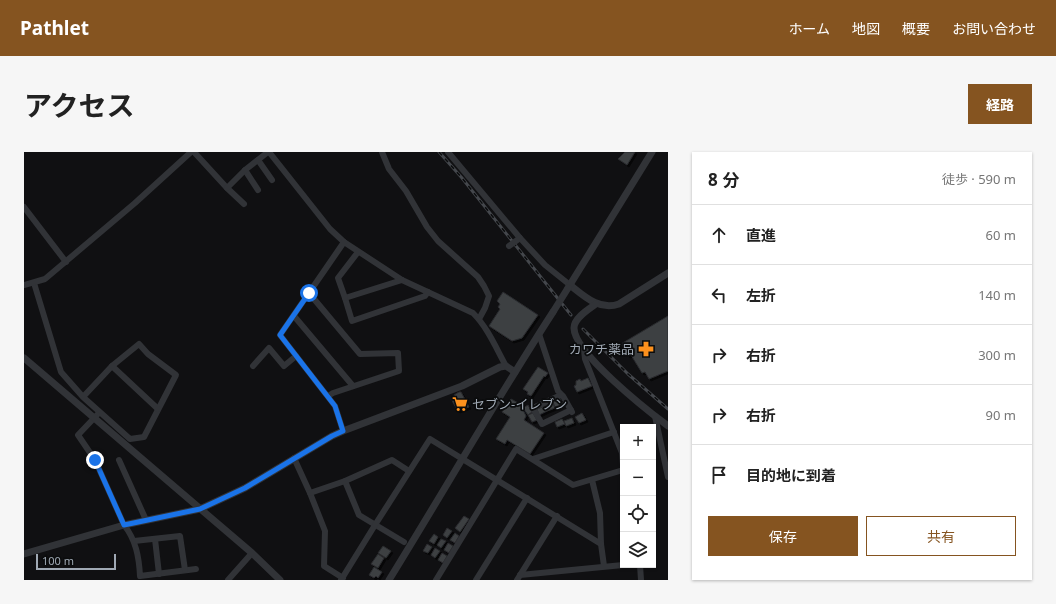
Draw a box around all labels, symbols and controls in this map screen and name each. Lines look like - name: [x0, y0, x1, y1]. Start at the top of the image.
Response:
- text: Pathlet: [20, 15, 89, 41]
- text: ホーム: [788, 19, 830, 38]
- text: 地図: [852, 19, 880, 38]
- text: 概要: [902, 19, 930, 38]
- text: お問い合わせ: [952, 19, 1036, 38]
- button: 経路: [968, 84, 1032, 124]
- text: アクセス: [24, 86, 135, 124]
- text: 8 分: [708, 168, 739, 191]
- text: 徒歩 · 590 m: [942, 170, 1016, 188]
- icon: ahead: [708, 224, 730, 246]
- text: 直進: [746, 225, 776, 245]
- text: 60 m: [986, 226, 1016, 244]
- route start: [300, 284, 318, 302]
- icon: left: [708, 284, 730, 306]
- text: 左折: [746, 285, 776, 305]
- text: 140 m: [978, 286, 1016, 304]
- place label: カワチ薬品: [569, 340, 634, 358]
- pharmacy icon: カワチ薬品: [637, 340, 655, 358]
- icon: right: [708, 344, 730, 366]
- text: 右折: [746, 345, 776, 365]
- text: 300 m: [978, 346, 1016, 364]
- supermarket icon: セブン-イレブン: [451, 395, 469, 413]
- place label: セブン-イレブン: [472, 395, 567, 413]
- icon: right: [708, 404, 730, 426]
- text: 右折: [746, 405, 776, 425]
- text: 90 m: [986, 406, 1016, 424]
- map controls: [620, 424, 656, 568]
- button: +: [620, 424, 656, 460]
- route end: [86, 451, 104, 469]
- button: −: [620, 460, 656, 496]
- icon: arrive: [708, 464, 730, 486]
- text: 目的地に到着: [746, 465, 836, 485]
- button: locate: [620, 496, 656, 532]
- button: 保存: [708, 516, 858, 556]
- button: 共有: [866, 516, 1016, 556]
- button: layers: [620, 532, 656, 568]
- scale bar: [36, 552, 116, 571]
- text: 100 m: [42, 553, 74, 568]

